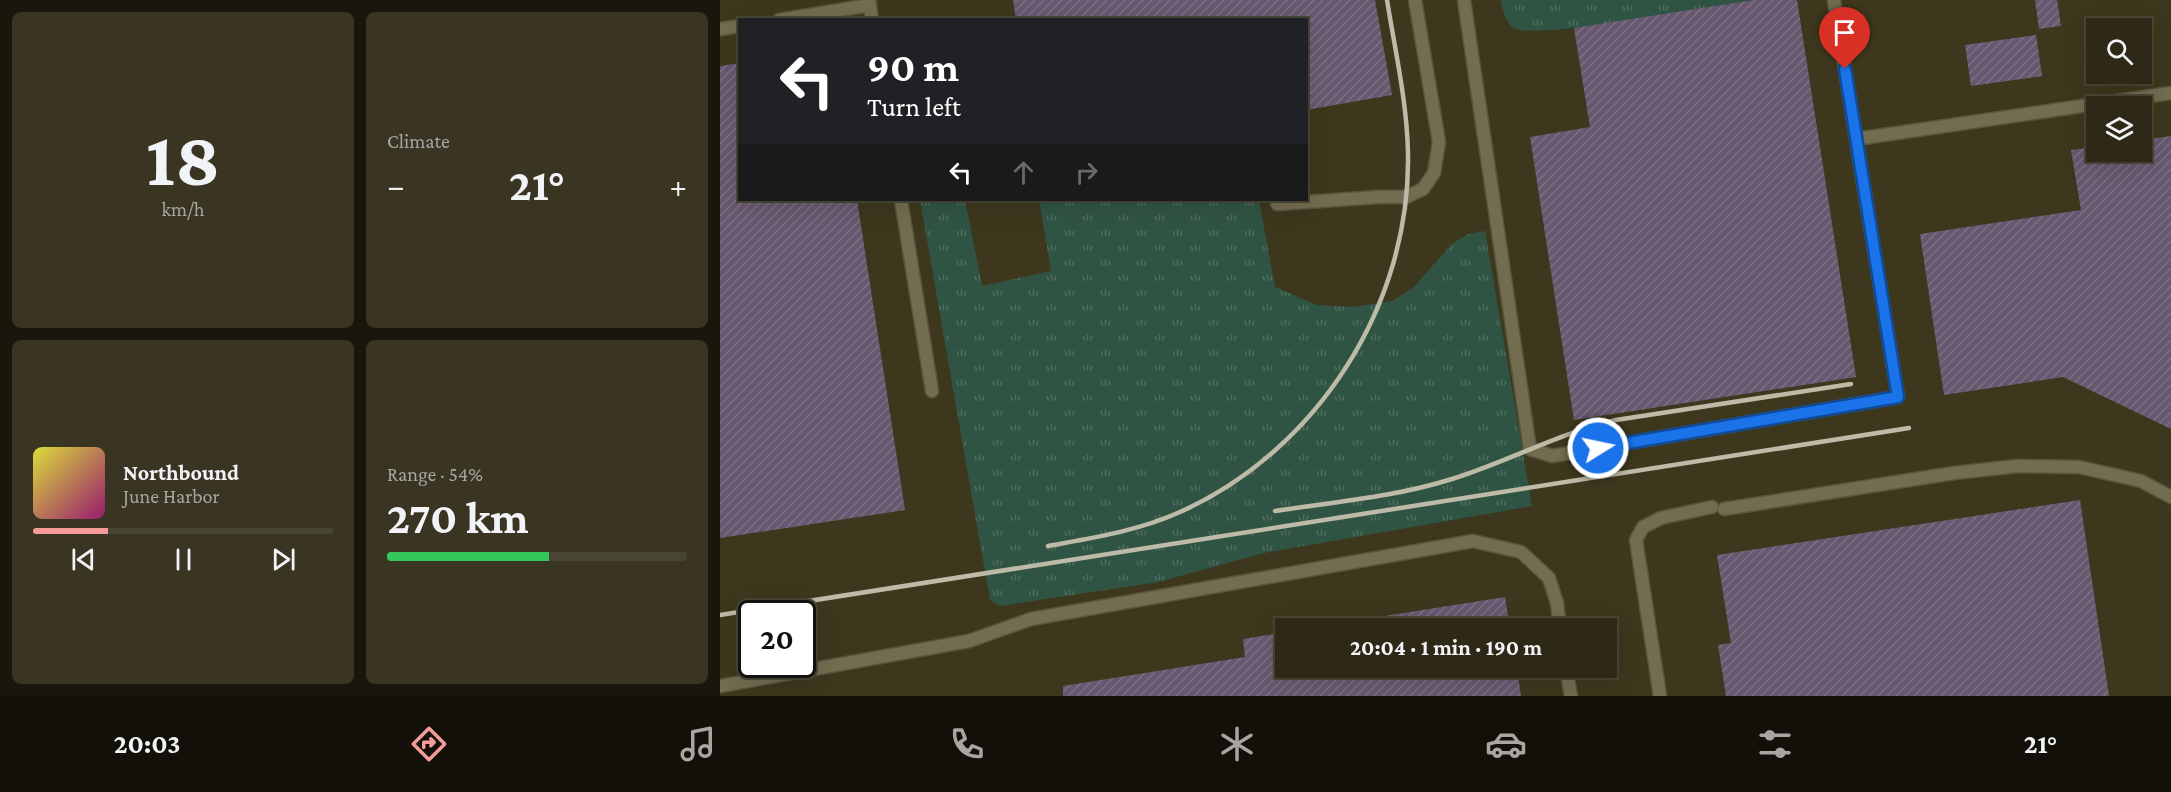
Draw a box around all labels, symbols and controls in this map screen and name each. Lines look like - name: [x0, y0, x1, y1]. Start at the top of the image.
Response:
- pin: [1819, 7, 1870, 69]
- icon: arrive: [1828, 16, 1861, 49]
- map controls: [2086, 18, 2152, 162]
- button: search: [2086, 18, 2152, 84]
- icon: left: [768, 42, 846, 120]
- text: 90 m: [867, 43, 959, 90]
- text: Turn left: [867, 92, 961, 122]
- button: layers: [2086, 96, 2152, 162]
- text: 18: [146, 115, 220, 202]
- text: Climate: [387, 130, 450, 152]
- icon: left: [944, 156, 977, 189]
- icon: ahead: [1007, 156, 1040, 189]
- icon: right: [1070, 156, 1103, 189]
- text: 21°: [509, 160, 565, 210]
- text: −: [387, 167, 404, 204]
- text: +: [670, 167, 687, 204]
- text: km/h: [161, 198, 205, 220]
- position arrow: [1566, 416, 1630, 480]
- text: Northbound: [123, 460, 239, 485]
- text: Range · 54%: [387, 463, 483, 485]
- text: June Harbor: [123, 485, 220, 507]
- text: 270 km: [387, 493, 529, 543]
- icon: previous: [67, 543, 100, 576]
- icon: pause: [167, 543, 200, 576]
- icon: next: [267, 543, 300, 576]
- speed limit sign: 20: [738, 600, 816, 678]
- text: 20:04 · 1 min · 190 m: [1350, 635, 1542, 660]
- icon: directions: [408, 723, 450, 765]
- icon: music: [677, 723, 719, 765]
- icon: phone: [946, 723, 988, 765]
- icon: climate: [1216, 723, 1258, 765]
- icon: car: [1485, 723, 1527, 765]
- icon: filters: [1754, 723, 1796, 765]
- text: 20:03: [114, 729, 181, 759]
- text: 21°: [2024, 729, 2057, 759]

